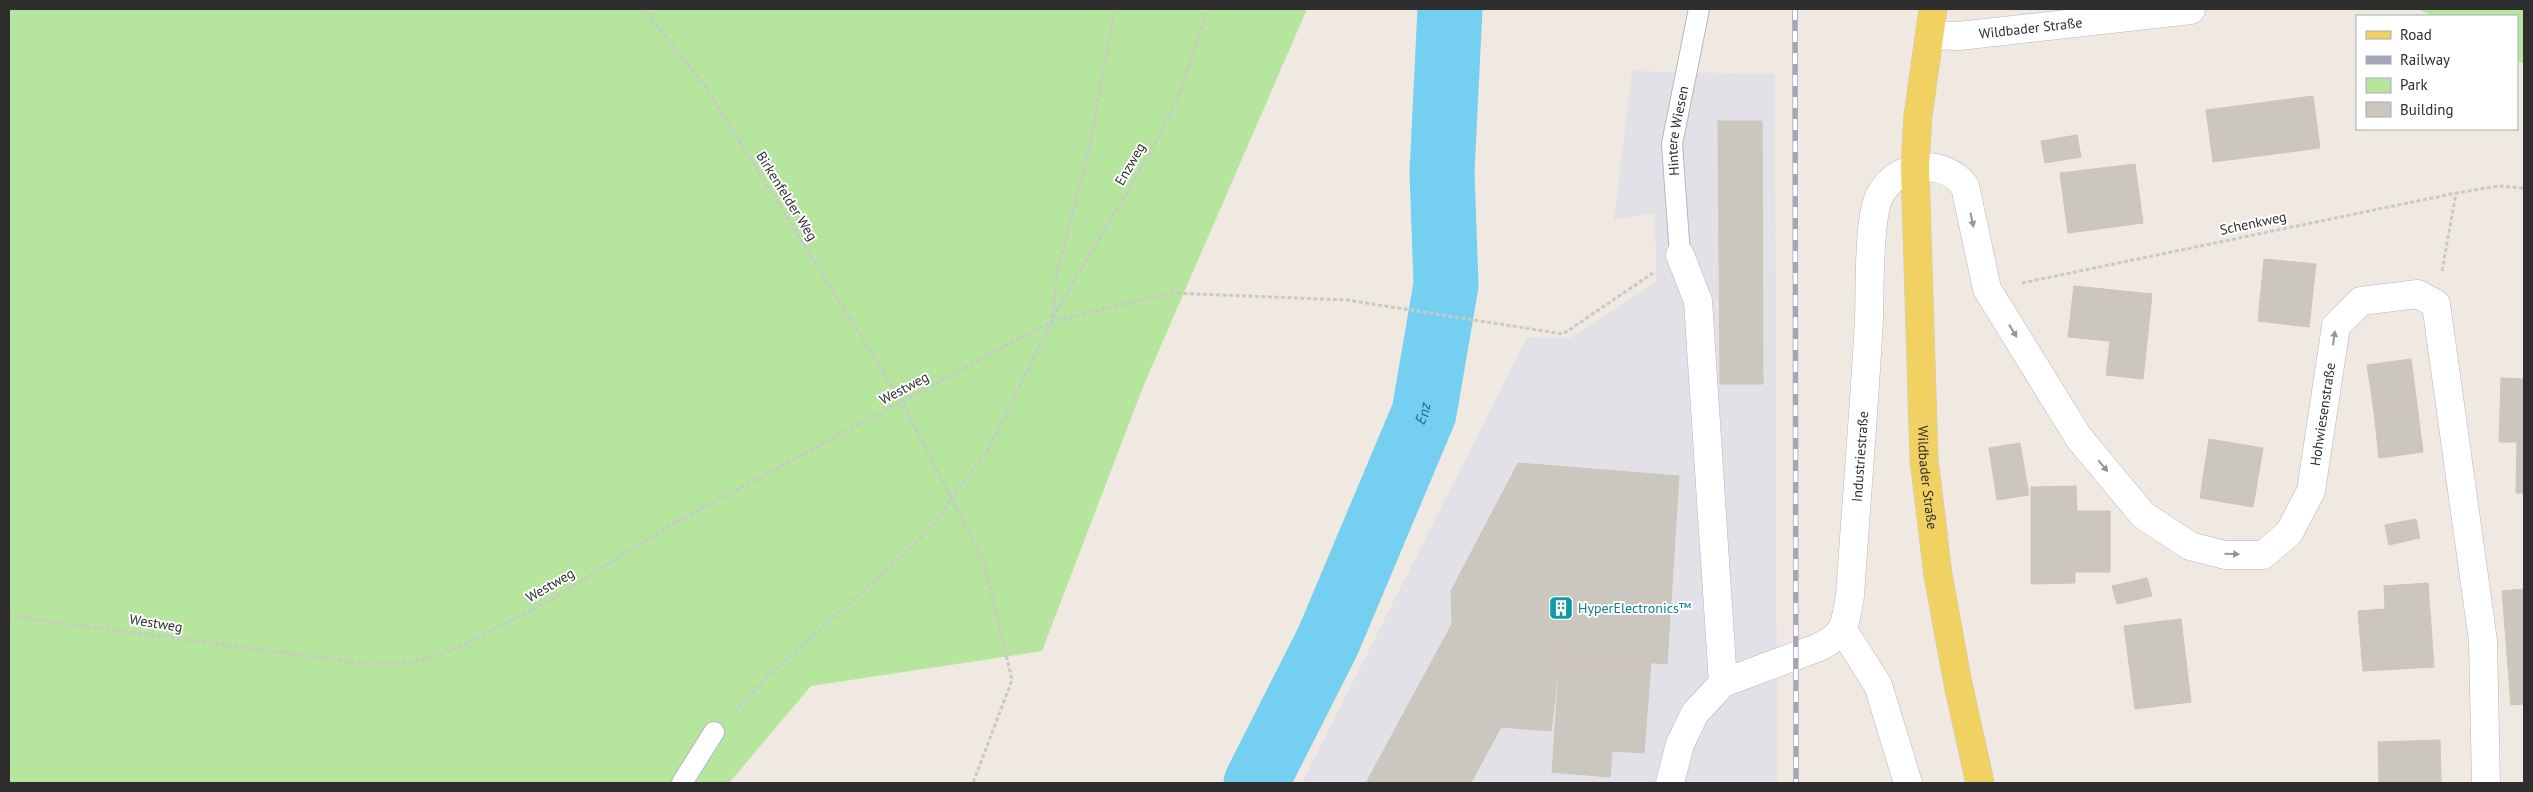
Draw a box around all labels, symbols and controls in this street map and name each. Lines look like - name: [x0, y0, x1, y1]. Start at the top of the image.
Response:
- street label: Wildbader Straße: [1978, 13, 2083, 43]
- legend: [2356, 15, 2518, 130]
- text: Road: [2400, 25, 2432, 44]
- text: Railway: [2400, 50, 2450, 69]
- text: Park: [2400, 75, 2428, 94]
- street label: Hintere Wiesen: [1663, 84, 1692, 176]
- text: Building: [2400, 100, 2454, 119]
- street label: Enzweg: [1111, 140, 1149, 188]
- street label: Birkenfelder Weg: [752, 148, 822, 244]
- street label: Schenkweg: [2218, 207, 2288, 239]
- one-way arrow: [1969, 213, 1977, 229]
- one-way arrow: [2008, 324, 2018, 337]
- one-way arrow: [2331, 330, 2339, 346]
- street label: Hohwiesenstraße: [2306, 361, 2339, 467]
- street label: Westweg: [876, 368, 932, 408]
- water label: Enz: [1410, 401, 1435, 427]
- street label: Industriestraße: [1848, 410, 1872, 502]
- street label: Wildbader Straße: [1914, 425, 1941, 530]
- one-way arrow: [2097, 459, 2108, 472]
- one-way arrow: [2224, 551, 2240, 559]
- street label: Westweg: [522, 564, 578, 606]
- building icon: HyperElectronics™: [1548, 595, 1574, 621]
- place label: HyperElectronics™: [1578, 599, 1691, 617]
- street label: Westweg: [128, 610, 184, 636]

